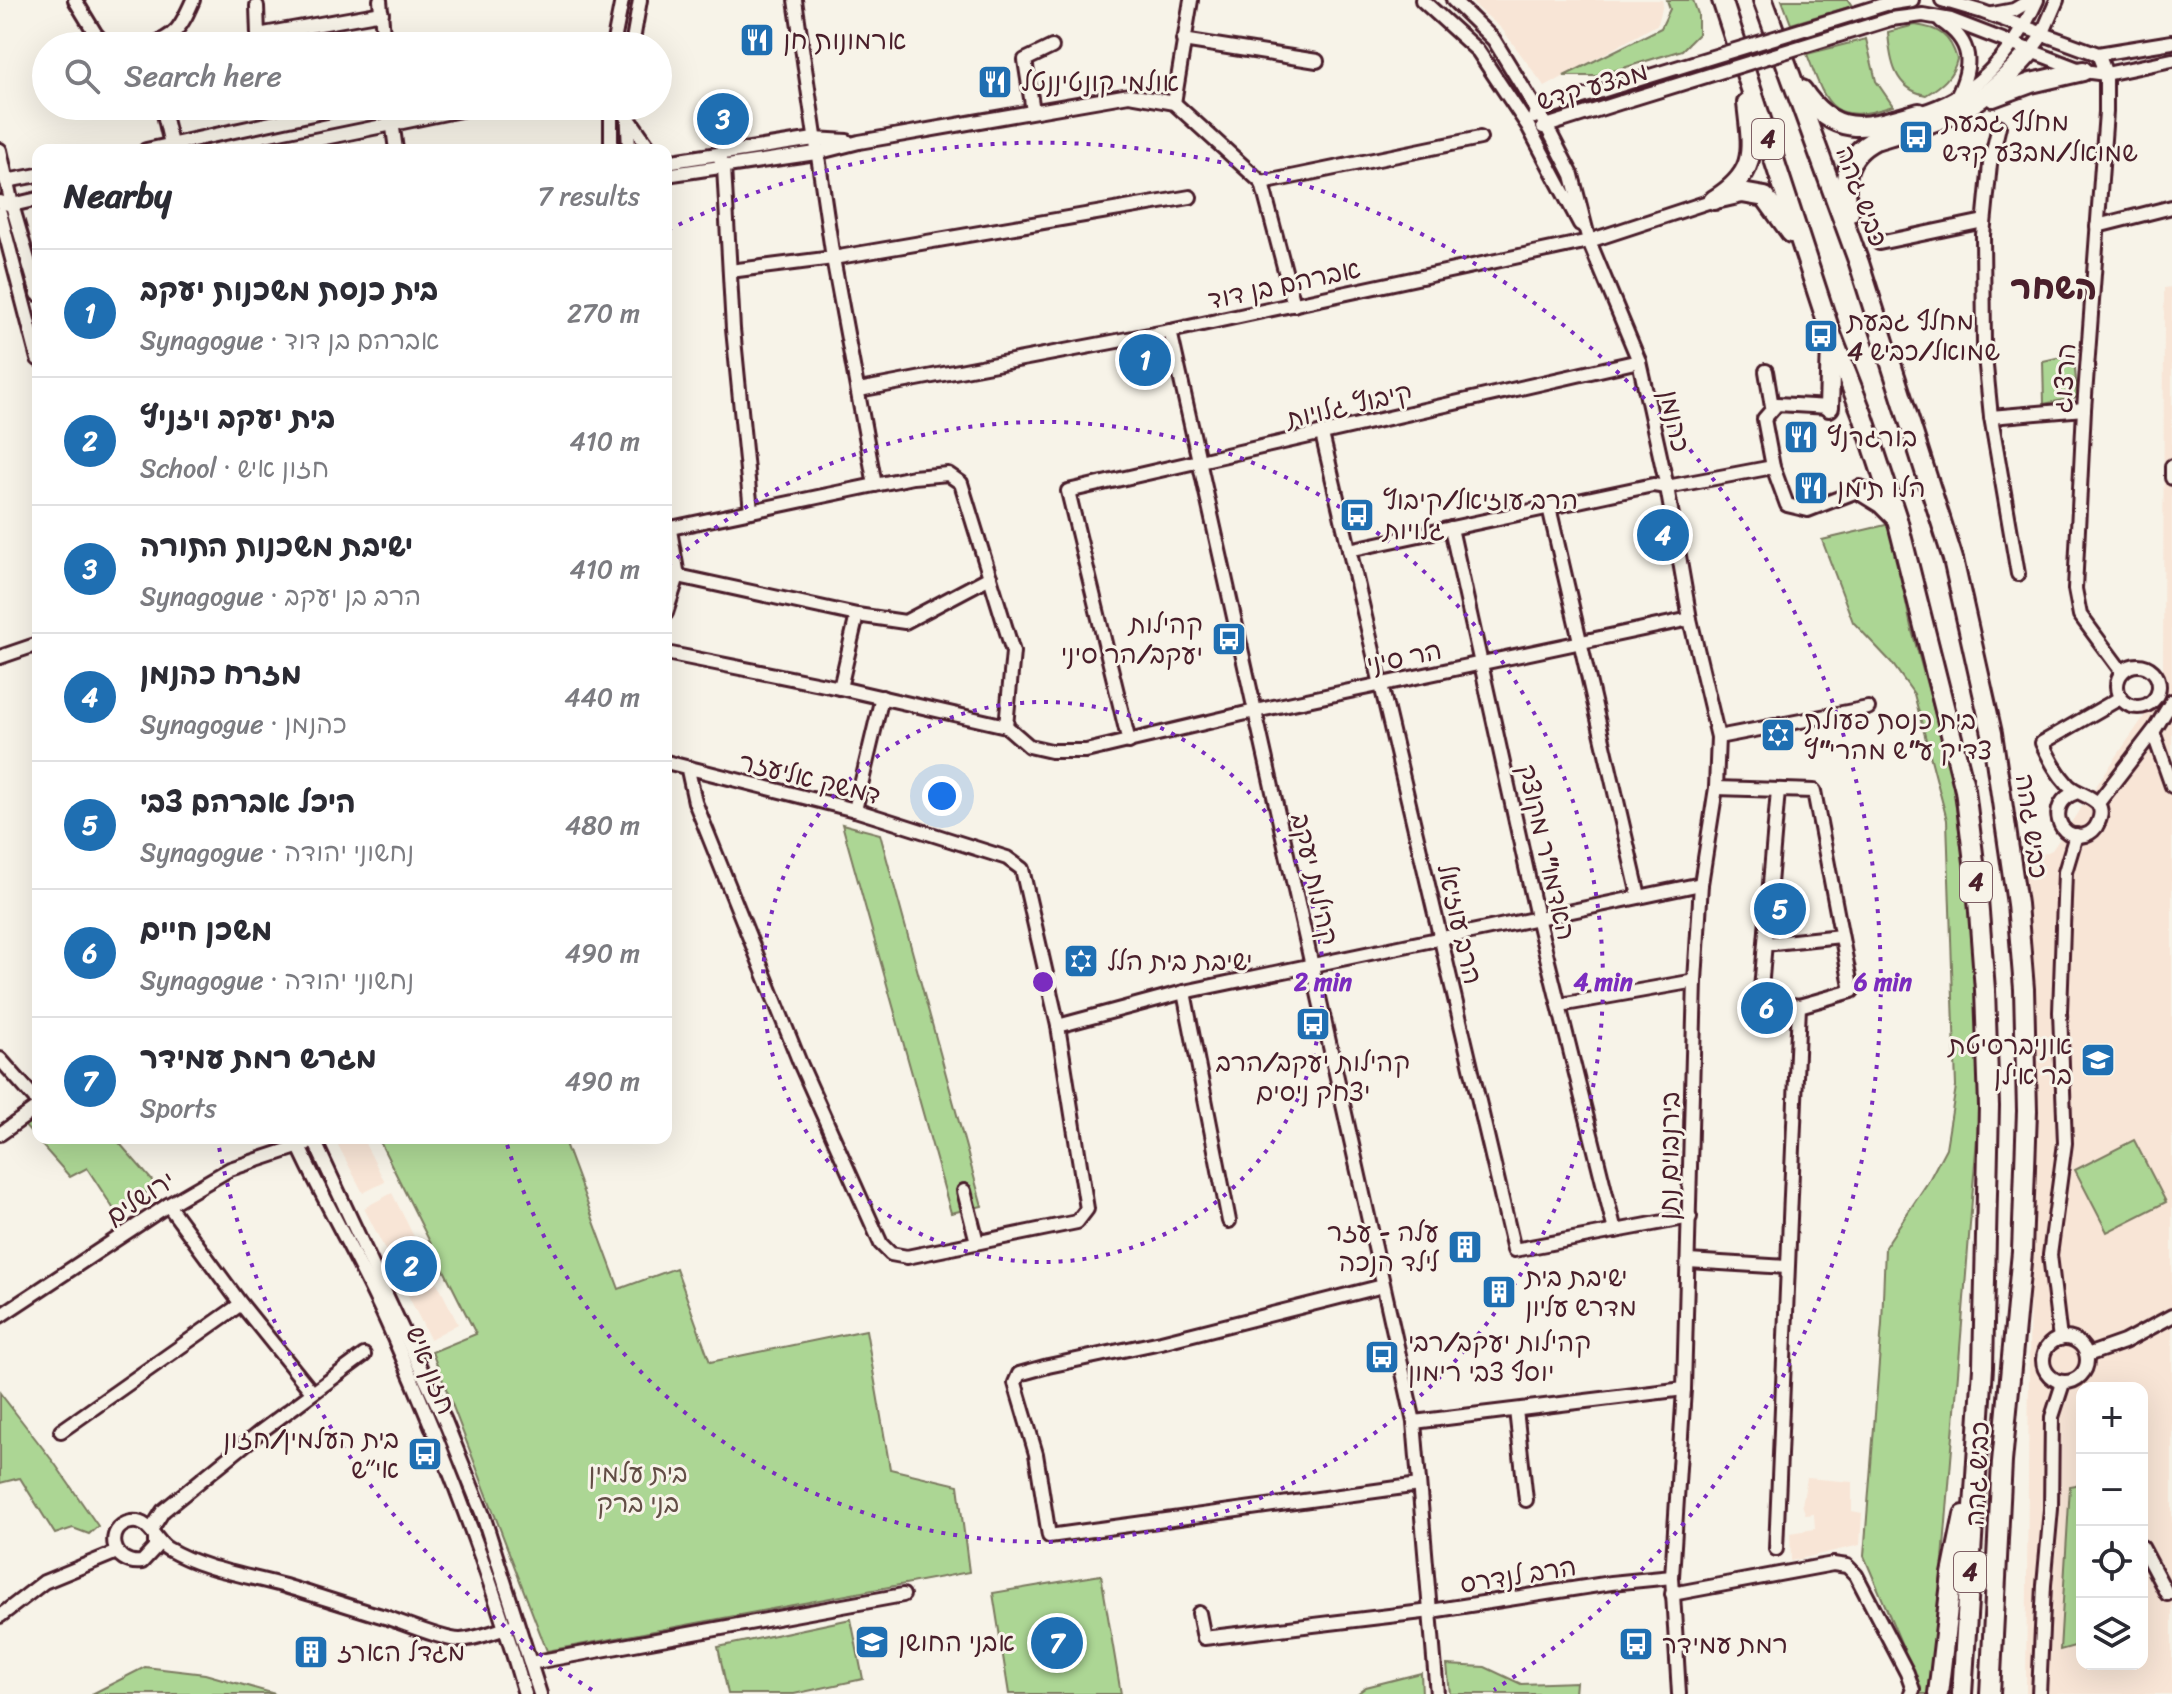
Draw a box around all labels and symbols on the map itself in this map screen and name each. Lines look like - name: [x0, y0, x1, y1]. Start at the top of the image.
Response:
- place label: ארמונות חן: [783, 17, 906, 63]
- restaurant icon: ארמונות חן: [738, 21, 776, 59]
- street label: מבצע קדש: [1531, 48, 1653, 124]
- place label: אולמי קונטיננטל: [1021, 59, 1179, 105]
- restaurant icon: אולמי קונטיננטל: [976, 63, 1014, 101]
- pin: 3: [697, 89, 749, 149]
- place label: מחלף גבעת שמואל/מבצע קדש: [1940, 99, 2138, 175]
- bus stop icon: מחלף גבעת שמואל/מבצע קדש: [1897, 118, 1935, 156]
- road number: 4: [1752, 119, 1784, 159]
- street label: כביש גהה: [1822, 139, 1902, 253]
- street label: אברהם בן דוד: [1203, 245, 1365, 323]
- district label: השחר: [2011, 258, 2097, 318]
- place label: מחלף גבעת שמואל/כביש 4: [1845, 298, 2000, 374]
- bus stop icon: מחלף גבעת שמואל/כביש 4: [1802, 317, 1840, 355]
- pin: 1: [1119, 330, 1171, 390]
- street label: הרצוג: [2039, 341, 2089, 415]
- street label: קיבוץ גלויות: [1279, 368, 1417, 442]
- street label: כהנמן: [1646, 386, 1704, 456]
- place label: בורגרנץ: [1827, 414, 1917, 460]
- restaurant icon: בורגרנץ: [1782, 418, 1820, 456]
- place label: הלו תימן: [1837, 465, 1926, 511]
- restaurant icon: הלו תימן: [1792, 469, 1830, 507]
- place label: הרב עוזיאל/קיבוץ גלויות: [1381, 477, 1578, 553]
- bus stop icon: הרב עוזיאל/קיבוץ גלויות: [1338, 496, 1376, 534]
- pin: 4: [1637, 505, 1689, 565]
- place label: קהילות יעקב/הר סיני: [1061, 601, 1203, 677]
- bus stop icon: קהילות יעקב/הר סיני: [1210, 620, 1248, 658]
- street label: הר סיני: [1362, 627, 1446, 687]
- place label: בית כנסת פעולת צדיק ע"ש מהרי"ץ: [1804, 697, 1992, 773]
- synagogue icon: בית כנסת פעולת צדיק ע"ש מהרי"ץ: [1759, 716, 1797, 754]
- street label: דמשק אליעזר: [734, 738, 886, 818]
- street label: האדמו"ר מקוצק: [1504, 759, 1590, 945]
- street label: כביש גהה: [2002, 771, 2062, 881]
- your location: [922, 776, 962, 816]
- street label: קהילות יעקב: [1277, 808, 1353, 950]
- street label: הרב עוזיאל: [1424, 859, 1496, 989]
- road number: 4: [1960, 862, 1992, 902]
- pin: 5: [1754, 879, 1806, 939]
- place label: ישיבת בית הלל: [1107, 938, 1253, 984]
- synagogue icon: ישיבת בית הלל: [1062, 942, 1100, 980]
- text: 2 min: [1293, 961, 1352, 1003]
- text: 4 min: [1573, 961, 1633, 1003]
- text: 6 min: [1853, 961, 1912, 1003]
- centre of rings: [1029, 968, 1057, 996]
- pin: 6: [1741, 978, 1793, 1038]
- bus stop icon: קהילות יעקב/הרב יצחק ניסים: [1294, 1005, 1332, 1043]
- place label: אוניברסיטת בר אילן: [1946, 1022, 2072, 1098]
- place label: קהילות יעקב/הרב יצחק ניסים: [1216, 1039, 1410, 1115]
- school or university icon: אוניברסיטת בר אילן: [2079, 1041, 2117, 1079]
- street label: בירנבוים נתן: [1645, 1091, 1693, 1221]
- street label: ירושלים: [95, 1158, 185, 1238]
- place label: עלה - עזר לילד הנכה: [1327, 1209, 1440, 1285]
- building icon: עלה - עזר לילד הנכה: [1446, 1228, 1484, 1266]
- pin: 2: [385, 1236, 437, 1296]
- place label: ישיבת בית מדרש עליון: [1523, 1254, 1637, 1330]
- building icon: ישיבת בית מדרש עליון: [1480, 1273, 1518, 1311]
- street label: חזון איש: [392, 1319, 470, 1421]
- place label: קהילות יעקב/רבי יוסף צבי רימון: [1408, 1319, 1591, 1395]
- bus stop icon: קהילות יעקב/רבי יוסף צבי רימון: [1363, 1338, 1401, 1376]
- place label: בית העלמין/חזון אי״ש: [223, 1416, 399, 1492]
- street label: כביש גהה: [1951, 1420, 2003, 1528]
- bus stop icon: בית העלמין/חזון אי״ש: [406, 1435, 444, 1473]
- park label: בית עלמין בני ברק: [588, 1450, 688, 1526]
- street label: הרב לנדרס: [1456, 1543, 1580, 1607]
- road number: 4: [1954, 1552, 1986, 1592]
- pin: 7: [1031, 1613, 1083, 1673]
- place label: אבני החושן: [898, 1619, 1015, 1665]
- place label: רמת עמידר: [1662, 1621, 1788, 1667]
- school or university icon: אבני החושן: [853, 1623, 891, 1661]
- bus stop icon: רמת עמידר: [1617, 1625, 1655, 1663]
- place label: מגדל הארז: [337, 1629, 465, 1675]
- building icon: מגדל הארז: [292, 1633, 330, 1671]

